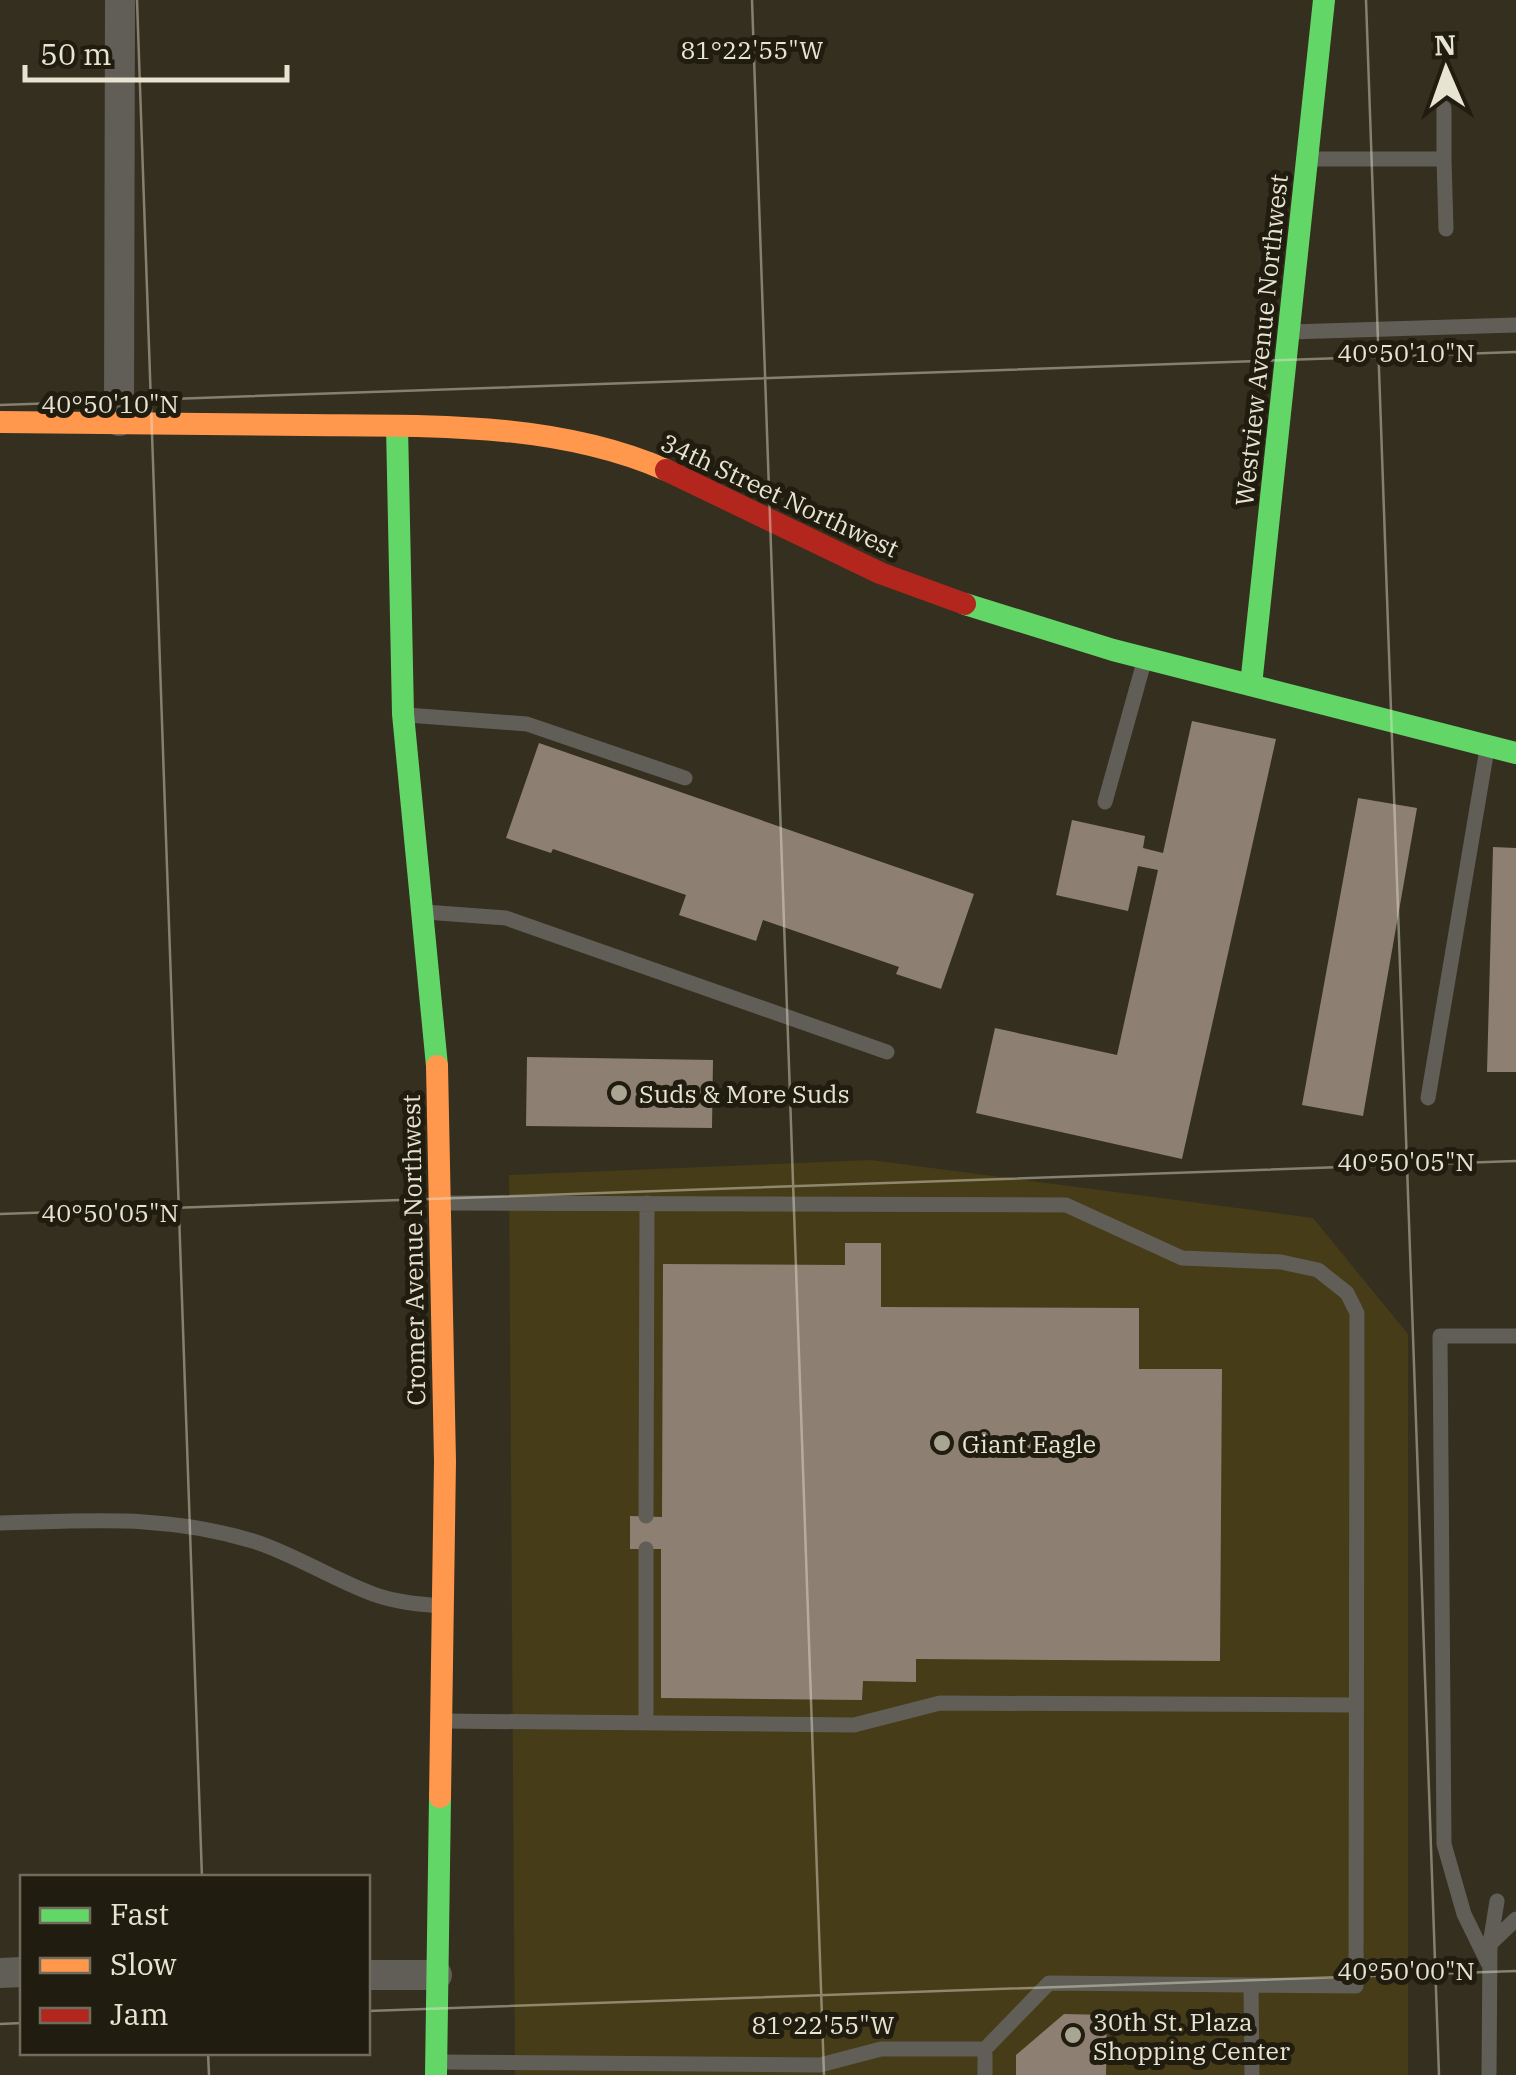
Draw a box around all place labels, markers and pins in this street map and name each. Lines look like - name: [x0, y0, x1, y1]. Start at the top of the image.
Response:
- place label: Suds & More Suds: [639, 1077, 850, 1110]
- marker: Suds & More Suds: [608, 1082, 630, 1104]
- place label: Giant Eagle: [962, 1427, 1096, 1460]
- marker: Giant Eagle: [931, 1432, 953, 1454]
- place label: 30th St. Plaza Shopping Center: [1093, 2005, 1290, 2067]
- marker: 30th St. Plaza Shopping Center: [1062, 2024, 1084, 2046]

